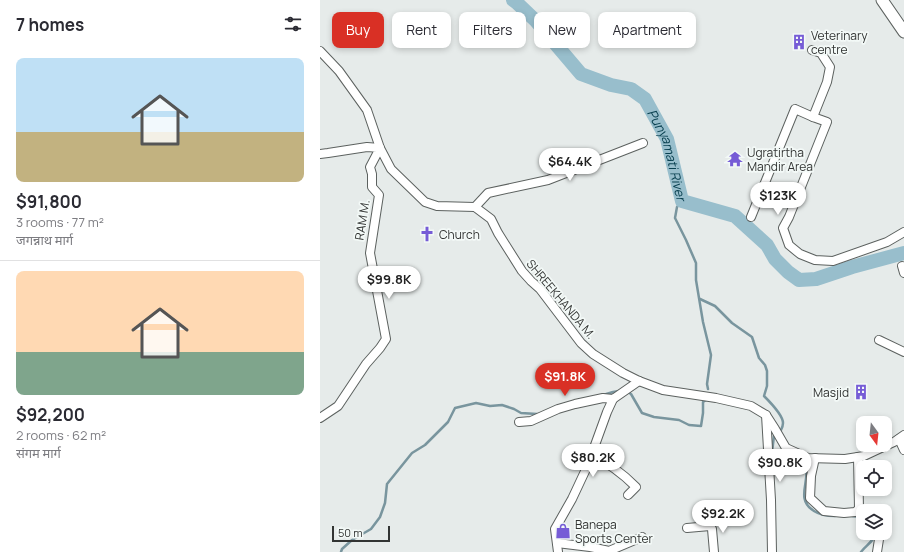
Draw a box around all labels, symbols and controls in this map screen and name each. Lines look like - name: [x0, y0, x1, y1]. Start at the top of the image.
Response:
- chip: Buy: [332, 12, 384, 48]
- chip: Rent: [392, 12, 451, 48]
- chip: Filters: [459, 12, 526, 48]
- chip: New: [534, 12, 590, 48]
- chip: Apartment: [598, 12, 696, 48]
- text: 7 homes: [16, 13, 84, 36]
- icon: filters: [282, 13, 304, 35]
- place label: Veterinary centre: [811, 27, 868, 58]
- building icon: Veterinary centre: [790, 33, 808, 51]
- icon: home: [124, 84, 196, 156]
- water label: Punyamati River: [643, 106, 691, 205]
- place label: Ugratirtha Mandir Area: [747, 144, 813, 175]
- pin: $64.4K: [537, 148, 603, 182]
- temple icon: Ugratirtha Mandir Area: [726, 150, 744, 168]
- text: $64.4K: [548, 152, 592, 170]
- pin: $123K: [750, 182, 806, 216]
- text: $123K: [759, 186, 797, 204]
- text: $91,800: [16, 190, 82, 213]
- street label: RAM M.: [350, 199, 374, 241]
- text: 3 rooms · 77 m²: [16, 213, 104, 231]
- church icon: Church: [418, 225, 436, 243]
- place label: Church: [439, 226, 480, 243]
- text: जगन्नाथ मार्ग: [16, 231, 73, 249]
- street label: SHREEKHANDA M.: [523, 256, 599, 342]
- pin: $99.8K: [356, 266, 422, 300]
- text: $99.8K: [367, 270, 411, 288]
- icon: home: [124, 297, 196, 369]
- pin: $91.8K: [532, 363, 598, 397]
- text: $91.8K: [544, 367, 586, 385]
- building icon: Masjid: [852, 383, 870, 401]
- place label: Masjid: [813, 384, 849, 401]
- text: $92,200: [16, 403, 85, 426]
- north arrow: [856, 416, 892, 452]
- map controls: [856, 416, 892, 540]
- text: 2 rooms · 62 m²: [16, 426, 106, 444]
- text: संगम मार्ग: [16, 444, 61, 462]
- pin: $80.2K: [560, 444, 626, 478]
- text: $80.2K: [571, 448, 615, 466]
- pin: $90.8K: [747, 449, 813, 483]
- text: $90.8K: [757, 453, 803, 471]
- button: locate: [856, 460, 892, 496]
- pin: $92.2K: [690, 500, 756, 534]
- text: $92.2K: [701, 504, 745, 522]
- button: layers: [856, 504, 892, 540]
- place label: Banepa Sports Center: [575, 516, 654, 547]
- shop icon: Banepa Sports Center: [554, 522, 572, 540]
- scale bar: [332, 524, 390, 543]
- text: 50 m: [338, 525, 363, 540]

